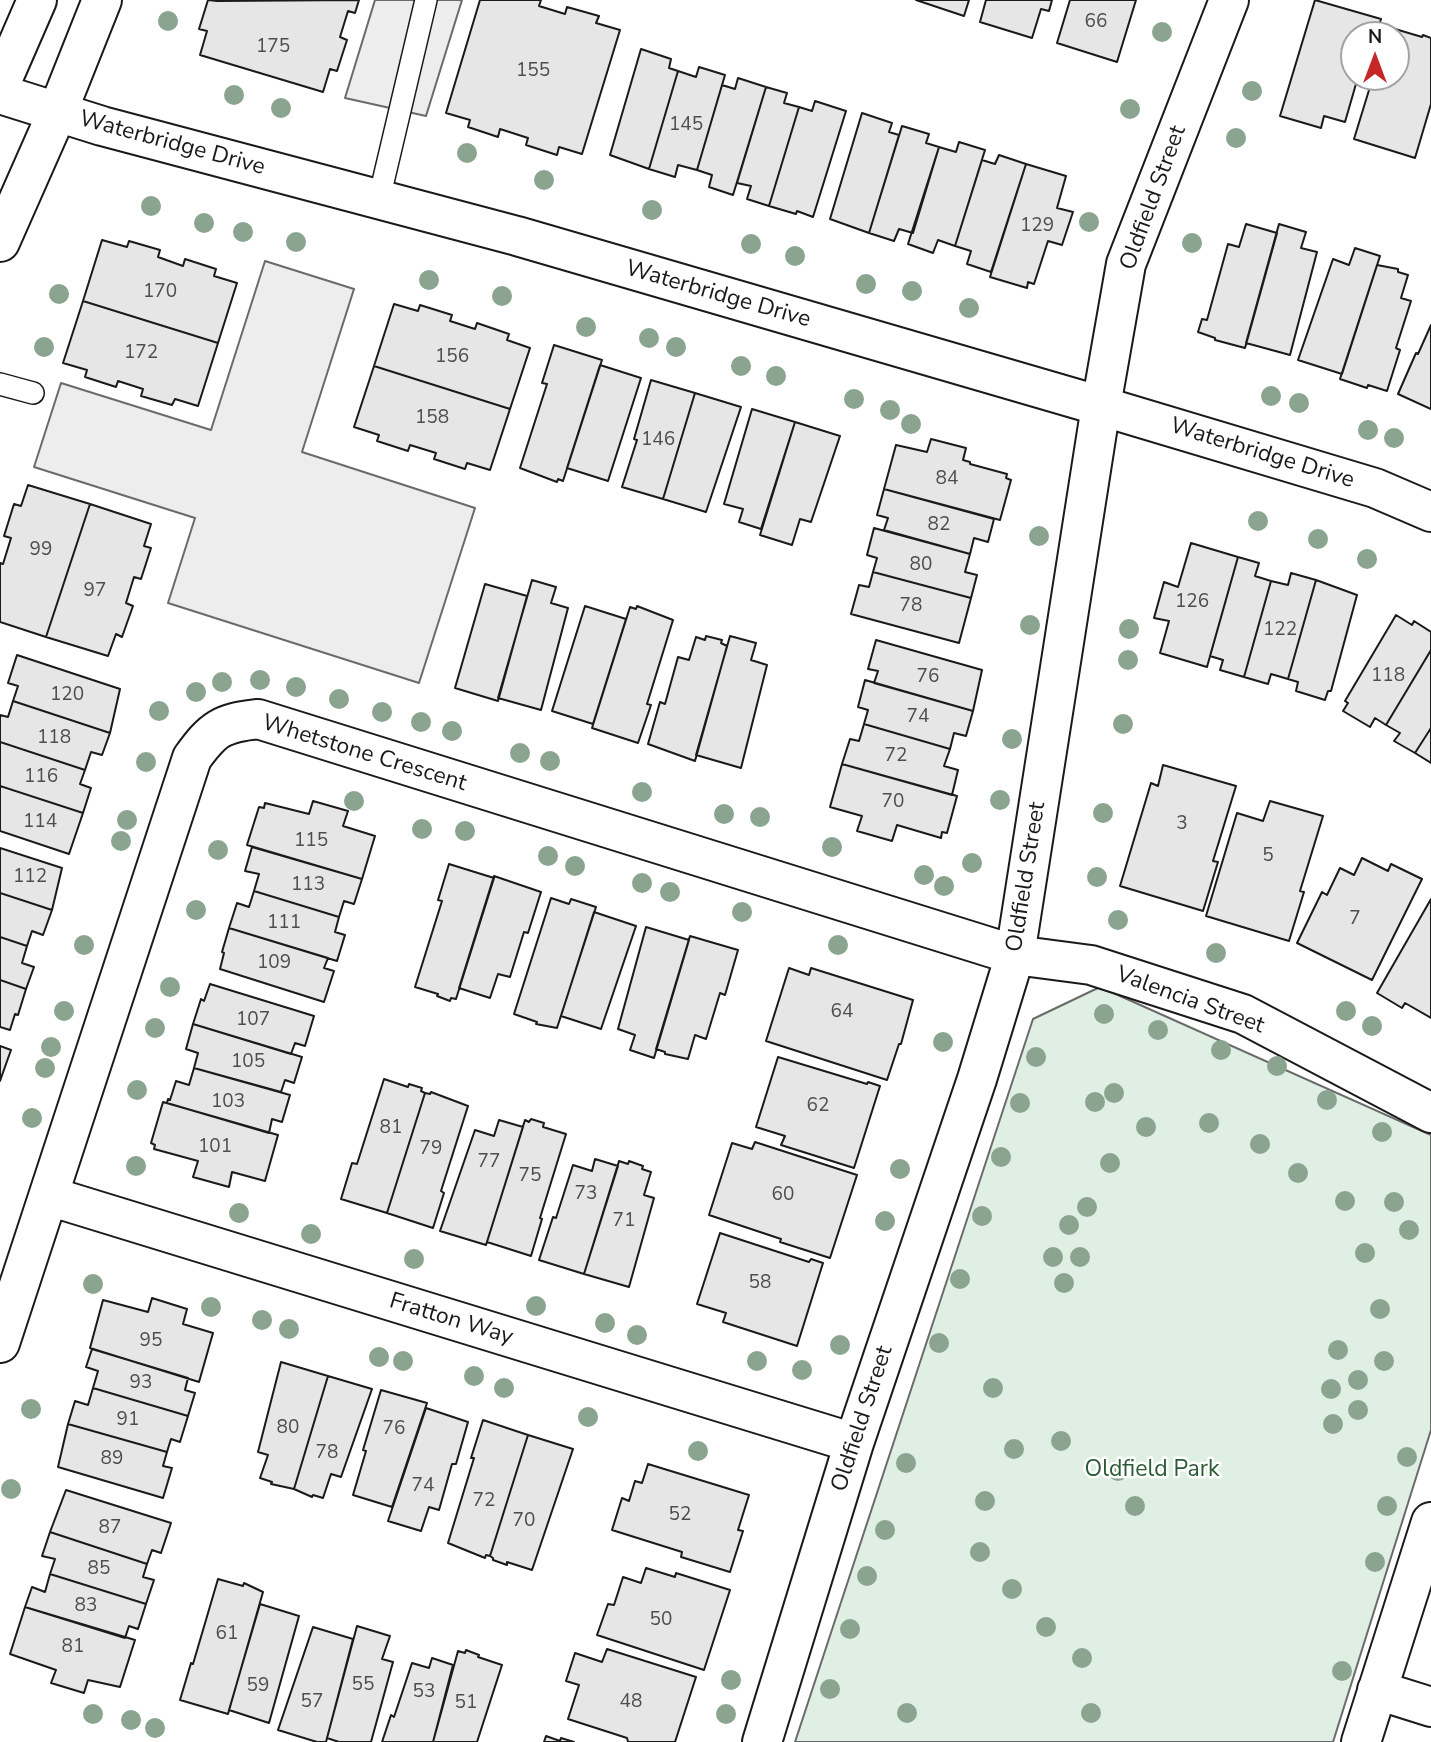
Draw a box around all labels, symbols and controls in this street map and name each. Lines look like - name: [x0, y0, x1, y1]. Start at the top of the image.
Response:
- house number: 66: [1085, 11, 1107, 33]
- north arrow: [1340, 21, 1410, 91]
- text: N: [1368, 24, 1382, 50]
- house number: 175: [256, 36, 290, 58]
- house number: 155: [516, 60, 550, 82]
- street label: Waterbridge Drive: [76, 106, 268, 182]
- house number: 145: [669, 114, 703, 136]
- street label: Oldfield Street: [1115, 122, 1193, 274]
- house number: 129: [1020, 215, 1054, 237]
- street label: Waterbridge Drive: [622, 255, 814, 335]
- house number: 170: [143, 281, 177, 303]
- house number: 172: [124, 342, 158, 364]
- house number: 156: [435, 346, 469, 368]
- house number: 158: [415, 407, 449, 429]
- street label: Waterbridge Drive: [1167, 413, 1357, 495]
- house number: 146: [641, 429, 675, 451]
- house number: 84: [936, 468, 958, 490]
- house number: 82: [928, 514, 950, 536]
- house number: 99: [30, 539, 52, 561]
- house number: 80: [910, 554, 932, 576]
- house number: 97: [84, 580, 106, 602]
- house number: 126: [1175, 591, 1209, 613]
- house number: 78: [900, 595, 922, 617]
- house number: 122: [1263, 619, 1297, 641]
- house number: 118: [1371, 665, 1405, 687]
- house number: 76: [917, 666, 939, 688]
- house number: 120: [50, 684, 84, 706]
- house number: 74: [907, 706, 929, 728]
- street label: Whetstone Crescent: [259, 710, 469, 798]
- house number: 118: [37, 727, 71, 749]
- house number: 72: [885, 745, 907, 767]
- house number: 116: [24, 766, 58, 788]
- house number: 70: [882, 791, 904, 813]
- street label: Oldfield Street: [1002, 800, 1052, 954]
- house number: 114: [23, 811, 57, 833]
- house number: 3: [1176, 813, 1188, 835]
- house number: 115: [294, 830, 328, 852]
- house number: 5: [1262, 845, 1274, 867]
- house number: 112: [13, 866, 47, 888]
- house number: 113: [291, 874, 325, 896]
- house number: 7: [1349, 908, 1361, 930]
- house number: 111: [267, 912, 301, 934]
- house number: 109: [257, 952, 291, 974]
- street label: Valencia Street: [1112, 961, 1268, 1041]
- house number: 64: [831, 1001, 853, 1023]
- house number: 107: [236, 1009, 270, 1031]
- house number: 105: [231, 1051, 265, 1073]
- house number: 103: [211, 1091, 245, 1113]
- house number: 62: [807, 1095, 829, 1117]
- house number: 81: [380, 1117, 402, 1139]
- house number: 101: [198, 1136, 232, 1158]
- house number: 79: [420, 1138, 442, 1160]
- house number: 77: [478, 1151, 500, 1173]
- house number: 75: [519, 1165, 541, 1187]
- house number: 73: [575, 1183, 597, 1205]
- house number: 60: [772, 1184, 794, 1206]
- house number: 71: [613, 1210, 635, 1232]
- house number: 58: [749, 1272, 771, 1294]
- street label: Fratton Way: [386, 1288, 516, 1352]
- house number: 95: [140, 1330, 162, 1352]
- street label: Oldfield Street: [826, 1343, 900, 1495]
- house number: 93: [130, 1372, 152, 1394]
- house number: 91: [117, 1409, 139, 1431]
- house number: 80: [277, 1417, 299, 1439]
- house number: 76: [383, 1418, 405, 1440]
- house number: 78: [316, 1442, 338, 1464]
- house number: 89: [101, 1448, 123, 1470]
- park label: Oldfield Park: [1085, 1456, 1219, 1484]
- house number: 74: [412, 1475, 434, 1497]
- house number: 72: [473, 1490, 495, 1512]
- house number: 52: [669, 1504, 691, 1526]
- house number: 70: [513, 1510, 535, 1532]
- house number: 87: [99, 1517, 121, 1539]
- house number: 85: [88, 1558, 110, 1580]
- house number: 83: [75, 1595, 97, 1617]
- house number: 50: [650, 1609, 672, 1631]
- house number: 61: [216, 1623, 238, 1645]
- house number: 81: [62, 1636, 84, 1658]
- house number: 55: [352, 1674, 374, 1696]
- house number: 59: [247, 1675, 269, 1697]
- house number: 53: [413, 1681, 435, 1703]
- house number: 57: [301, 1691, 323, 1713]
- house number: 48: [620, 1691, 642, 1713]
- house number: 51: [455, 1692, 477, 1714]

